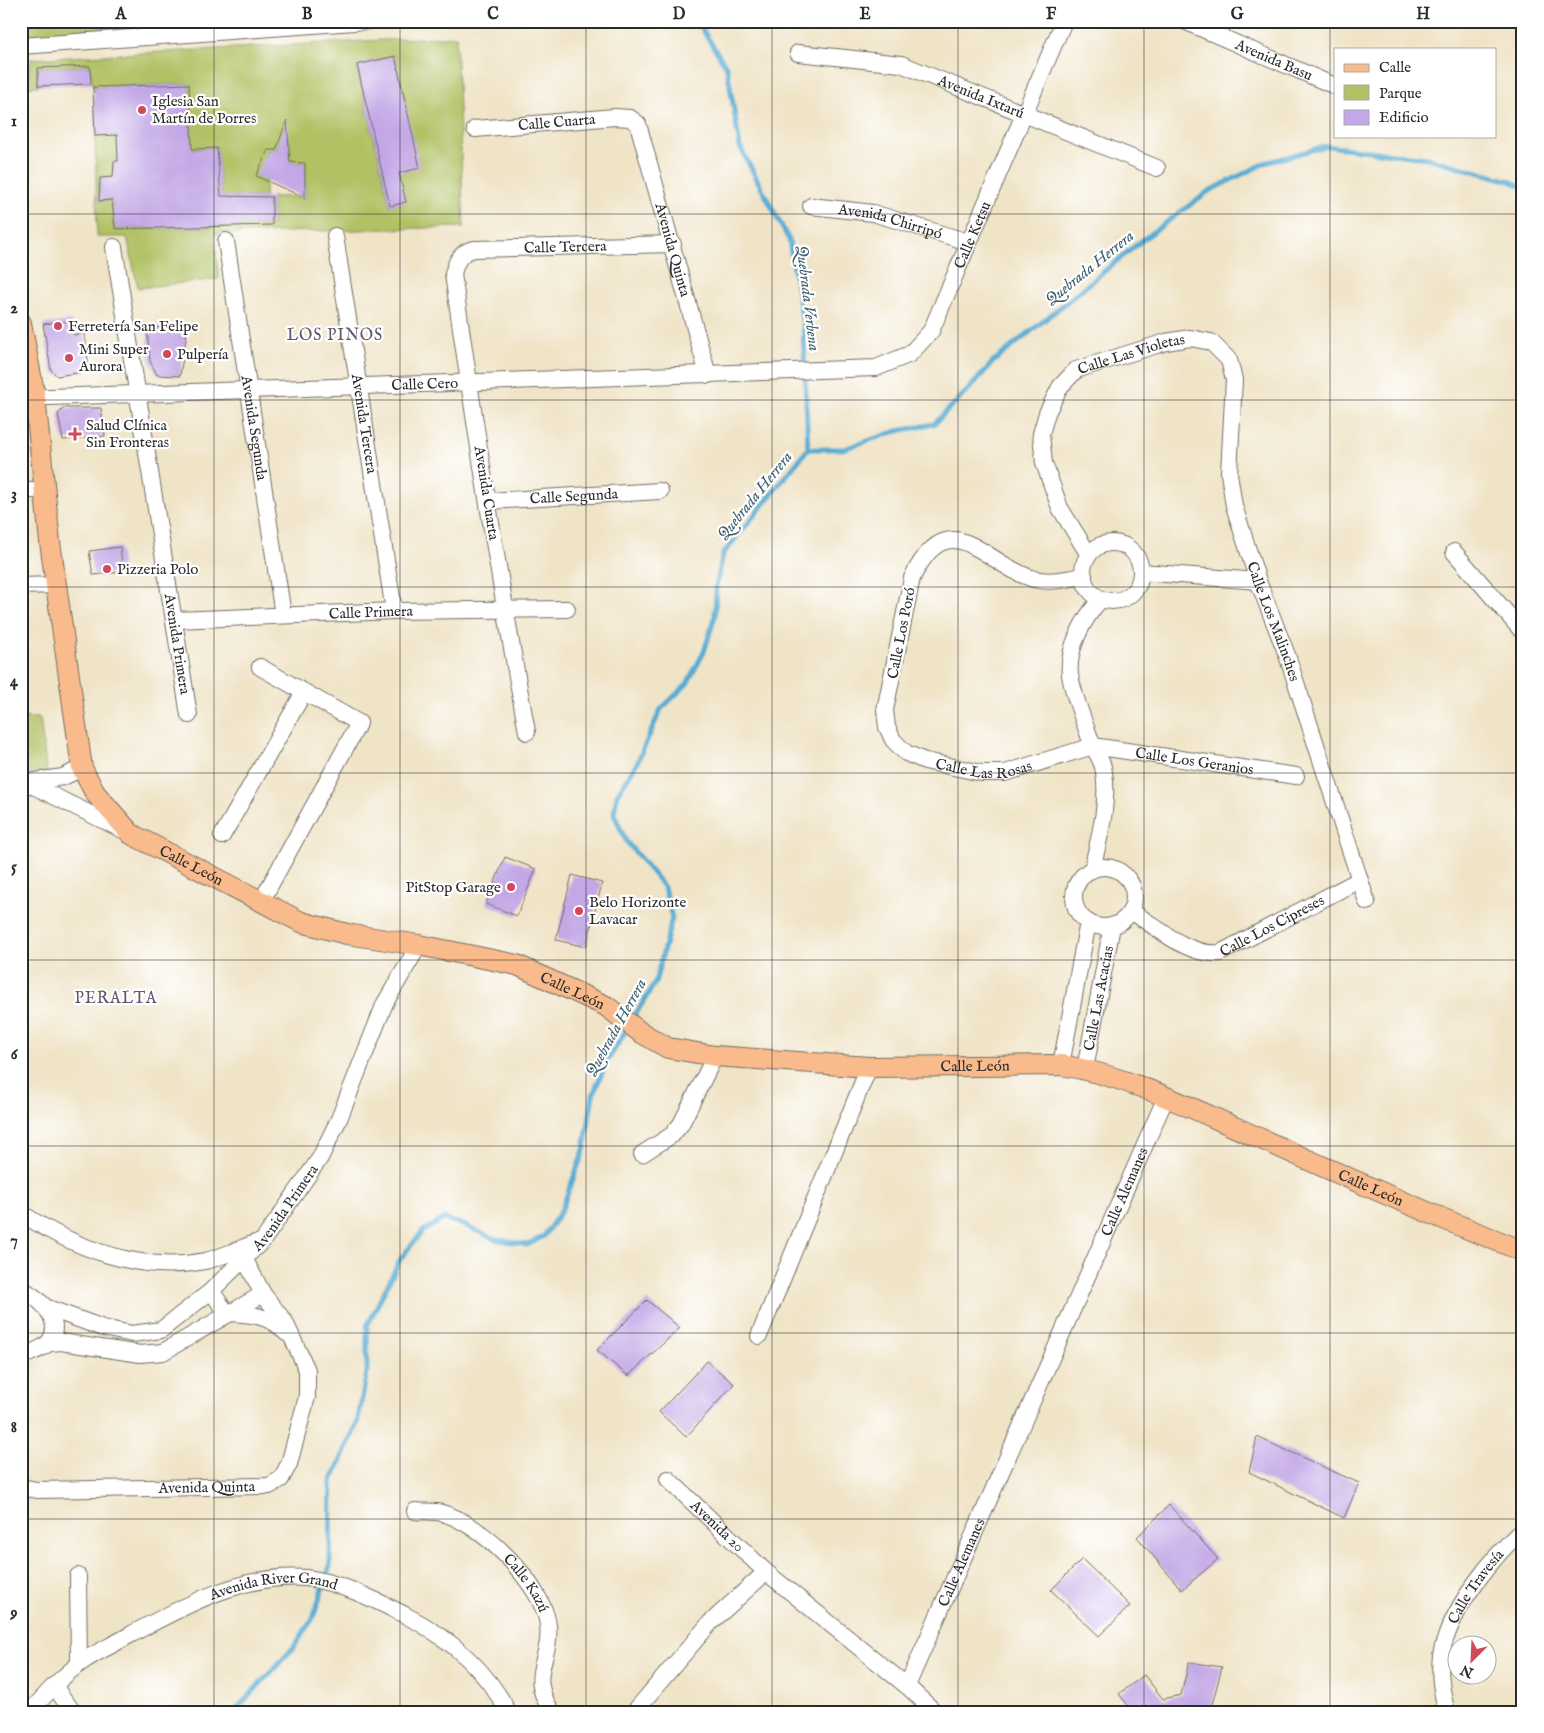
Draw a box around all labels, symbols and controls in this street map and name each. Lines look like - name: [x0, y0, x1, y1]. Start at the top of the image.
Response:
- text: A: [115, 5, 128, 25]
- text: B: [302, 5, 313, 25]
- text: C: [487, 5, 499, 25]
- text: D: [673, 5, 686, 25]
- text: E: [859, 5, 871, 25]
- text: F: [1046, 5, 1057, 25]
- text: G: [1231, 5, 1244, 25]
- text: H: [1416, 5, 1430, 25]
- street label: Avenida Basu: [1231, 35, 1316, 85]
- legend: [1334, 48, 1496, 138]
- text: Calle: [1379, 58, 1411, 77]
- street label: Avenida Ixtarú: [934, 71, 1027, 123]
- text: Parque: [1379, 84, 1422, 103]
- place label: Iglesia San Martín de Porres: [152, 92, 256, 128]
- marker: Iglesia San Martín de Porres: [136, 104, 148, 116]
- text: Edificio: [1379, 108, 1429, 127]
- street label: Calle Cuarta: [517, 110, 597, 135]
- text: 1: [11, 112, 17, 132]
- street label: Calle Ketsu: [950, 198, 996, 272]
- street label: Avenida Quinta: [650, 200, 695, 299]
- street label: Avenida Chirripó: [836, 200, 945, 244]
- water label: Quebrada Herrera: [1042, 227, 1139, 310]
- street label: Calle Tercera: [524, 237, 607, 258]
- water label: Quebrada Verbena: [791, 244, 823, 352]
- text: 2: [10, 299, 18, 319]
- place label: Ferretería San Felipe: [68, 317, 198, 336]
- marker: Ferretería San Felipe: [52, 320, 64, 332]
- district label: LOS PINOS: [287, 326, 383, 346]
- street label: Calle Las Violetas: [1075, 330, 1186, 379]
- place label: Mini Super Aurora: [78, 340, 149, 376]
- place label: Pulpería: [177, 345, 229, 364]
- marker: Pulpería: [161, 348, 173, 360]
- marker: Mini Super Aurora: [63, 352, 75, 364]
- street label: Avenida Tercera: [347, 372, 381, 475]
- street label: Avenida Segunda: [236, 373, 271, 482]
- street label: Calle Cero: [391, 374, 458, 395]
- place label: Salud Clínica Sin Fronteras: [86, 416, 169, 452]
- marker: Salud Clínica Sin Fronteras: [68, 427, 82, 441]
- street label: Avenida Cuarta: [470, 444, 503, 542]
- water label: Quebrada Herrera: [714, 448, 797, 545]
- street label: Calle Segunda: [529, 484, 619, 509]
- text: 3: [11, 485, 17, 505]
- street label: Calle Los Malinches: [1242, 559, 1304, 684]
- place label: Pizzeria Polo: [117, 560, 198, 579]
- marker: Pizzeria Polo: [101, 563, 113, 575]
- street label: Calle Los Poró: [883, 586, 920, 681]
- street label: Avenida Primera: [160, 591, 195, 696]
- street label: Calle Primera: [328, 602, 414, 624]
- text: 4: [10, 672, 19, 692]
- street label: Calle Los Geranios: [1134, 743, 1255, 780]
- street label: Calle Las Rosas: [934, 754, 1034, 783]
- street label: Calle León: [156, 841, 226, 890]
- text: 5: [11, 858, 17, 878]
- place label: PitStop Garage: [406, 878, 501, 897]
- marker: PitStop Garage: [505, 881, 517, 893]
- street label: Calle Los Cipreses: [1216, 891, 1328, 961]
- place label: Belo Horizonte Lavacar: [589, 893, 686, 929]
- marker: Belo Horizonte Lavacar: [573, 905, 585, 917]
- street label: Calle Las Acacias: [1080, 944, 1118, 1052]
- street label: Calle León: [537, 968, 608, 1014]
- water label: Quebrada Herrera: [582, 976, 652, 1080]
- district label: PERALTA: [74, 989, 158, 1009]
- text: 6: [11, 1045, 19, 1065]
- street label: Calle León: [940, 1057, 1010, 1076]
- street label: Calle Alemanes: [1097, 1145, 1153, 1239]
- street label: Avenida Primera: [248, 1161, 323, 1256]
- street label: Calle León: [1335, 1165, 1406, 1211]
- text: 7: [10, 1231, 18, 1251]
- text: 8: [11, 1418, 17, 1438]
- street label: Avenida Quinta: [157, 1477, 256, 1498]
- street label: Avenida 20: [685, 1495, 748, 1556]
- street label: Calle Alemanes: [934, 1515, 990, 1610]
- street label: Calle Travesía: [1444, 1545, 1509, 1627]
- street label: Calle Kazú: [499, 1550, 553, 1615]
- street label: Avenida River Grand: [206, 1568, 341, 1605]
- text: 9: [10, 1604, 18, 1624]
- north arrow: [1446, 1636, 1496, 1686]
- text: N: [1458, 1660, 1477, 1682]

